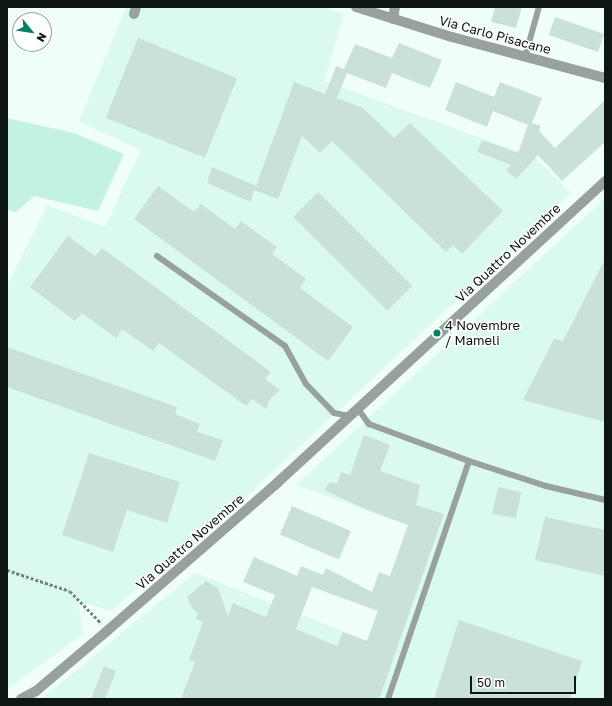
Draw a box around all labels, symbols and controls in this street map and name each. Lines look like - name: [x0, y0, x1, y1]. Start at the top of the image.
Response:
- north arrow: [12, 12, 52, 52]
- street label: Via Carlo Pisacane: [437, 13, 553, 57]
- text: N: [34, 31, 50, 45]
- street label: Via Quattro Novembre: [452, 200, 564, 306]
- place label: 4 Novembre / Mameli: [445, 318, 520, 349]
- marker: 4 Novembre / Mameli: [432, 328, 442, 338]
- street label: Via Quattro Novembre: [133, 491, 247, 593]
- scale bar: [472, 668, 578, 694]
- text: 50 m: [477, 675, 505, 690]

